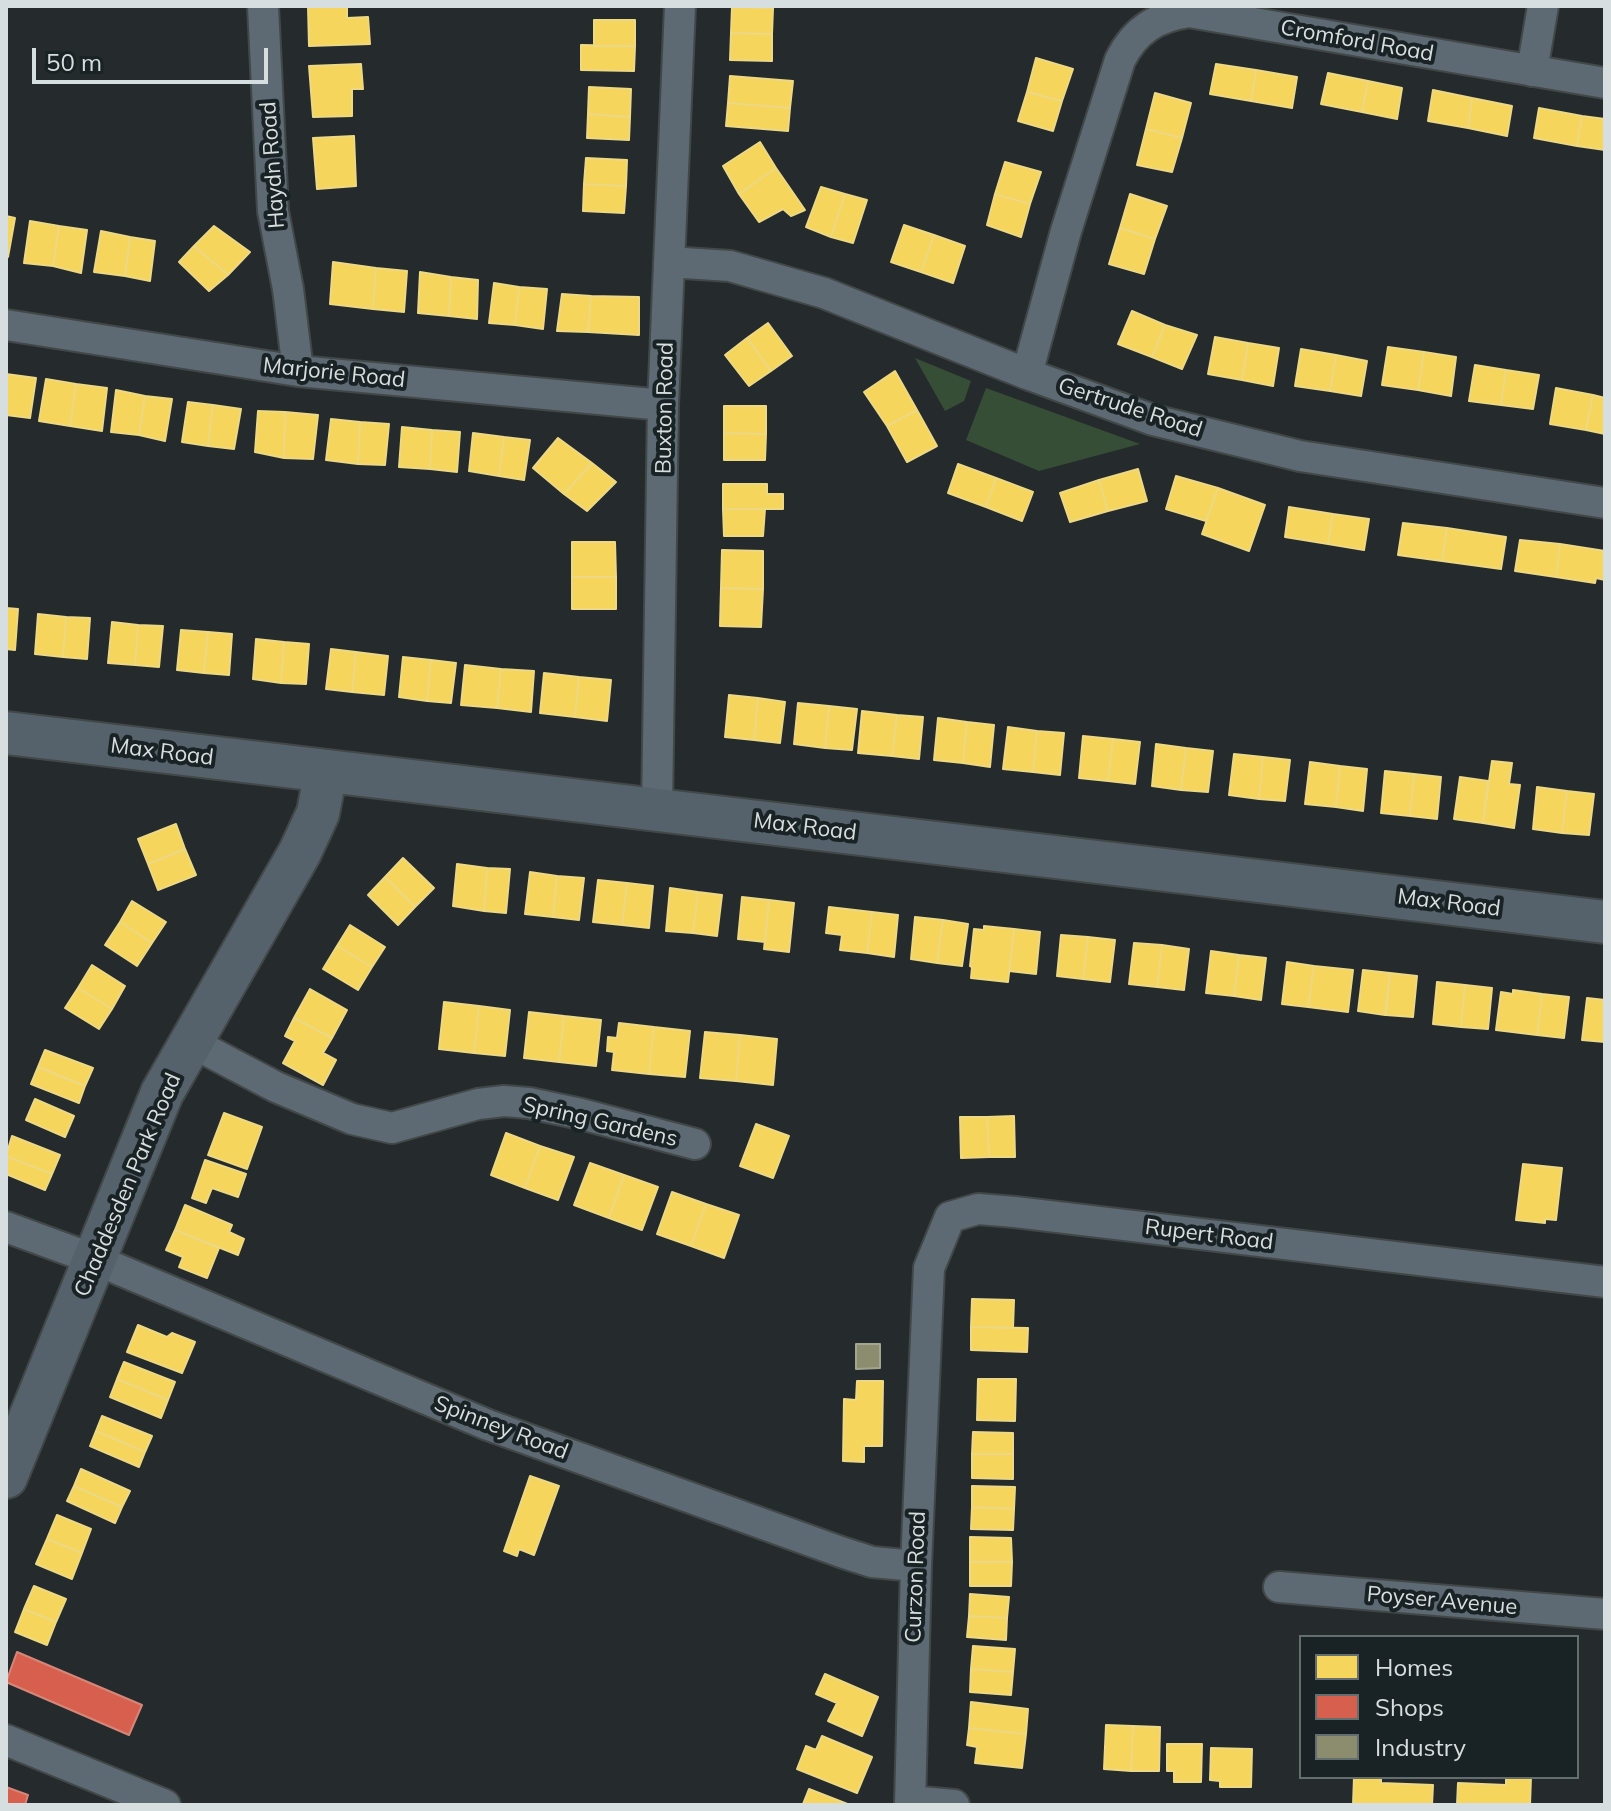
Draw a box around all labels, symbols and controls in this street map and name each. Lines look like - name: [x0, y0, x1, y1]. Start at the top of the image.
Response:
- street label: Cromford Road: [1278, 15, 1436, 67]
- scale bar: [36, 32, 272, 82]
- text: 50 m: [46, 47, 102, 77]
- street label: Haydn Road: [255, 101, 291, 229]
- street label: Buxton Road: [651, 342, 679, 474]
- street label: Marjorie Road: [262, 352, 406, 394]
- street label: Gertrude Road: [1055, 372, 1205, 444]
- street label: Max Road: [109, 733, 215, 771]
- street label: Max Road: [752, 808, 858, 846]
- street label: Max Road: [1396, 884, 1502, 922]
- street label: Chaddesden Park Road: [69, 1069, 187, 1301]
- street label: Spring Gardens: [520, 1091, 680, 1153]
- street label: Rupert Road: [1143, 1214, 1275, 1256]
- street label: Spinney Road: [430, 1390, 572, 1466]
- street label: Curzon Road: [901, 1511, 931, 1643]
- street label: Poyser Avenue: [1366, 1581, 1518, 1621]
- legend: [1299, 1635, 1579, 1779]
- text: Homes: [1375, 1652, 1453, 1682]
- text: Shops: [1375, 1692, 1444, 1722]
- text: Industry: [1375, 1732, 1466, 1762]

